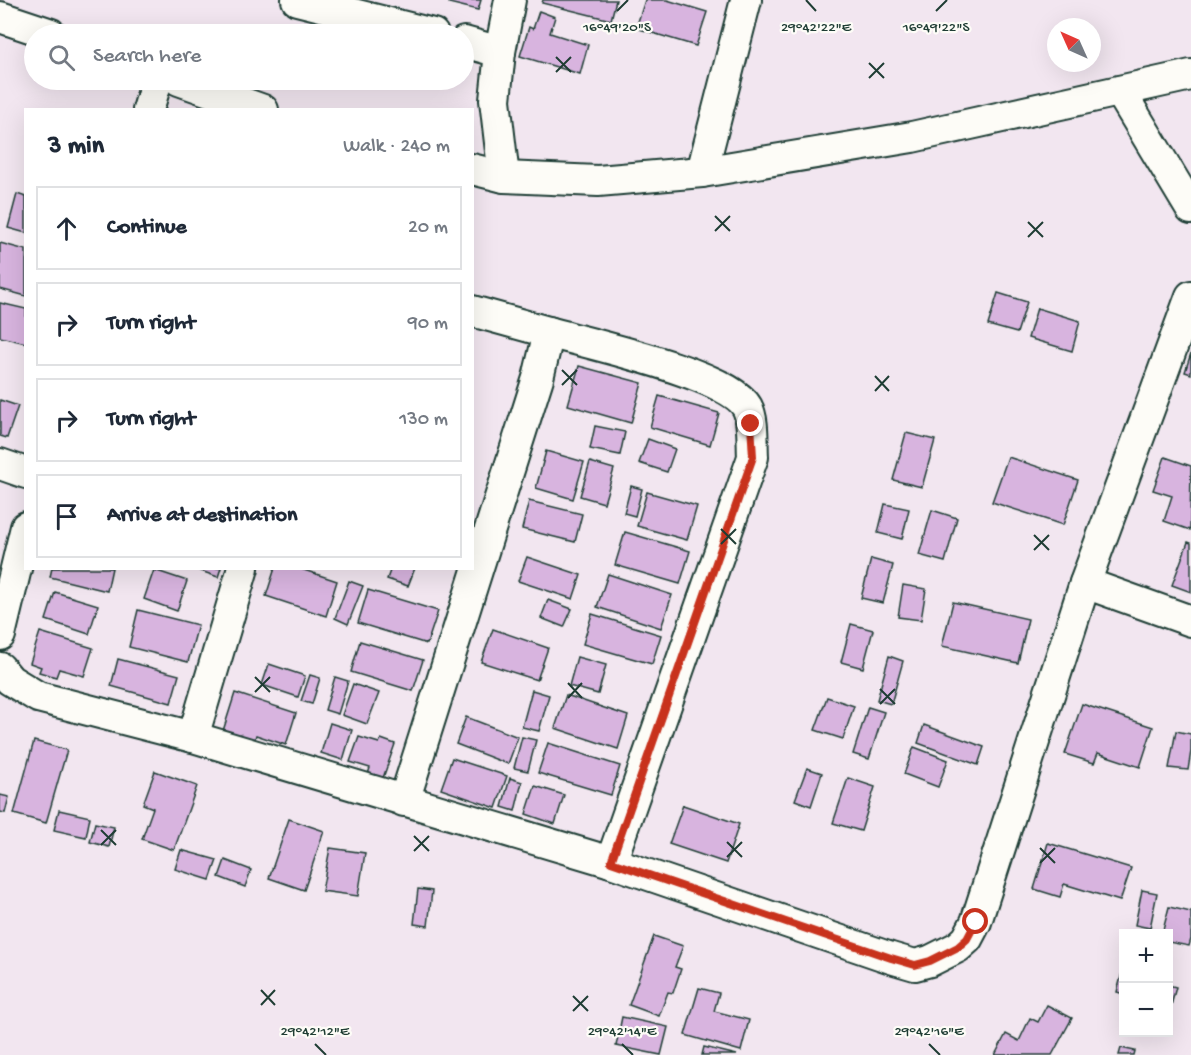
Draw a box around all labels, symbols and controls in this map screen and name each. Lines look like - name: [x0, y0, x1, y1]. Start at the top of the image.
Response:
- north arrow: [1047, 18, 1101, 72]
- text: 16°49'20"S: [582, 19, 651, 37]
- text: 29°42'22"E: [781, 19, 852, 37]
- text: 16°49'22"S: [902, 19, 969, 37]
- search box: [24, 24, 474, 90]
- icon: search: [45, 41, 78, 74]
- text: Search here: [93, 44, 201, 70]
- text: 3 min: [48, 132, 104, 163]
- text: Walk · 240 m: [343, 136, 450, 159]
- icon: ahead: [50, 212, 83, 245]
- text: Continue: [107, 215, 187, 241]
- text: 20 m: [408, 217, 448, 240]
- icon: right: [50, 308, 83, 341]
- text: Turn right: [107, 311, 195, 337]
- text: 90 m: [408, 313, 448, 336]
- icon: right: [50, 404, 83, 437]
- text: Turn right: [107, 407, 195, 433]
- text: 130 m: [399, 409, 448, 432]
- route end: [737, 410, 763, 436]
- icon: arrive: [50, 500, 83, 533]
- text: Arrive at destination: [107, 503, 297, 529]
- route start: [962, 908, 988, 934]
- map controls: [1119, 929, 1173, 1037]
- button: +: [1119, 929, 1173, 983]
- button: −: [1119, 983, 1173, 1037]
- text: 29°42'12"E: [281, 1023, 350, 1041]
- text: 29°42'14"E: [588, 1023, 657, 1041]
- text: 29°42'16"E: [894, 1023, 964, 1041]

